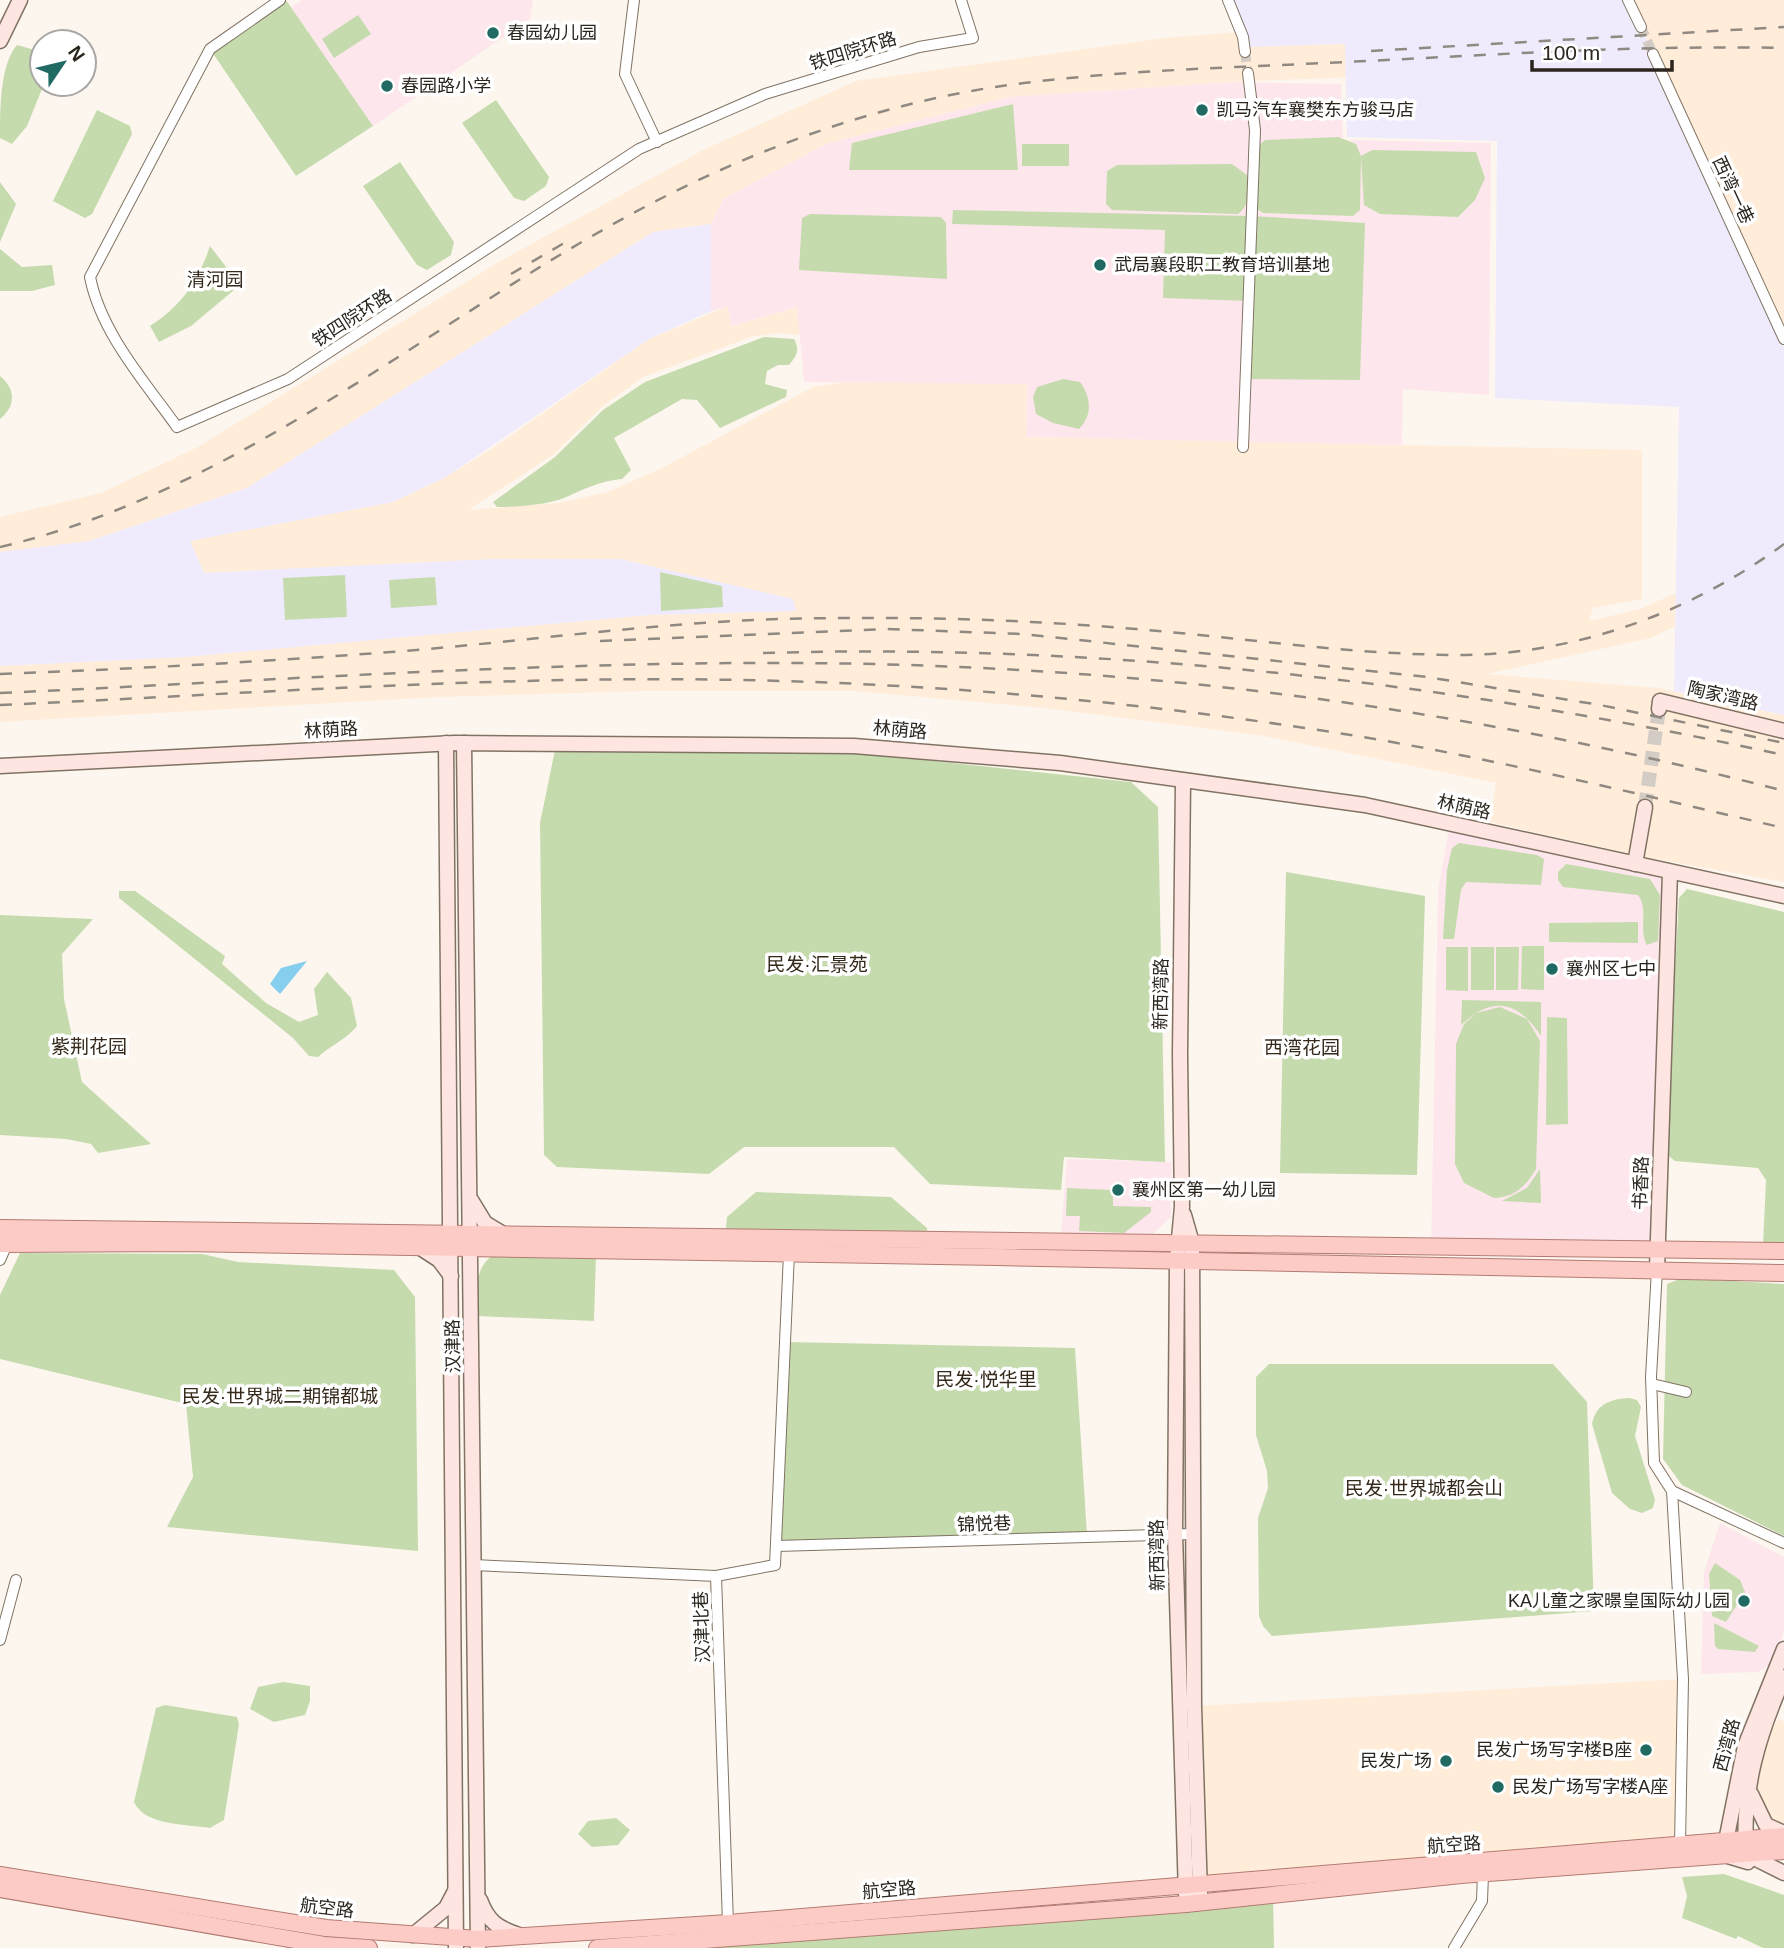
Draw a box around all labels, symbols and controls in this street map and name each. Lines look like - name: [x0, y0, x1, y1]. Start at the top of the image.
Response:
- place label: 春园幼儿园: [507, 23, 597, 43]
- marker: 春园幼儿园: [485, 25, 501, 41]
- north arrow: [28, 28, 98, 98]
- street label: 铁四院环路: [807, 28, 899, 74]
- scale bar: [1532, 28, 1672, 72]
- text: 100 m: [1542, 41, 1600, 64]
- text: N: [64, 42, 89, 65]
- place label: 春园路小学: [401, 76, 491, 96]
- marker: 春园路小学: [379, 78, 395, 94]
- place label: 凯马汽车襄樊东方骏马店: [1216, 100, 1414, 120]
- marker: 凯马汽车襄樊东方骏马店: [1194, 102, 1210, 118]
- street label: 西湾一巷: [1709, 153, 1757, 227]
- place label: 武局襄段职工教育培训基地: [1114, 255, 1330, 275]
- marker: 武局襄段职工教育培训基地: [1092, 257, 1108, 273]
- district label: 清河园: [186, 269, 244, 290]
- street label: 铁四院环路: [309, 285, 395, 351]
- street label: 陶家湾路: [1686, 678, 1760, 714]
- street label: 林荫路: [872, 718, 928, 742]
- street label: 林荫路: [304, 719, 358, 741]
- street label: 林荫路: [1435, 791, 1493, 823]
- district label: 民发·汇景苑: [766, 954, 868, 975]
- street label: 新西湾路: [1150, 958, 1172, 1030]
- place label: 襄州区七中: [1566, 959, 1656, 979]
- marker: 襄州区七中: [1544, 961, 1560, 977]
- district label: 紫荆花园: [51, 1036, 127, 1057]
- district label: 西湾花园: [1264, 1037, 1340, 1058]
- street label: 书香路: [1630, 1156, 1652, 1210]
- place label: 襄州区第一幼儿园: [1132, 1180, 1276, 1200]
- marker: 襄州区第一幼儿园: [1110, 1182, 1126, 1198]
- street label: 汉津路: [443, 1319, 463, 1373]
- district label: 民发·悦华里: [935, 1369, 1037, 1390]
- district label: 民发·世界城二期锦都城: [182, 1386, 378, 1407]
- district label: 民发·世界城都会山: [1345, 1478, 1503, 1499]
- street label: 锦悦巷: [957, 1513, 1011, 1535]
- street label: 新西湾路: [1146, 1519, 1168, 1591]
- street label: 汉津北巷: [691, 1591, 713, 1663]
- place label: KA儿童之家暻皇国际幼儿园: [1508, 1591, 1730, 1611]
- marker: KA儿童之家暻皇国际幼儿园: [1736, 1593, 1752, 1609]
- street label: 西湾路: [1710, 1716, 1744, 1774]
- place label: 民发广场写字楼B座: [1476, 1740, 1632, 1760]
- marker: 民发广场写字楼B座: [1638, 1742, 1654, 1758]
- place label: 民发广场: [1360, 1751, 1432, 1771]
- marker: 民发广场: [1438, 1753, 1454, 1769]
- place label: 民发广场写字楼A座: [1512, 1777, 1668, 1797]
- marker: 民发广场写字楼A座: [1490, 1779, 1506, 1795]
- street label: 航空路: [1426, 1833, 1482, 1857]
- street label: 航空路: [861, 1878, 917, 1902]
- street label: 航空路: [299, 1895, 355, 1921]

